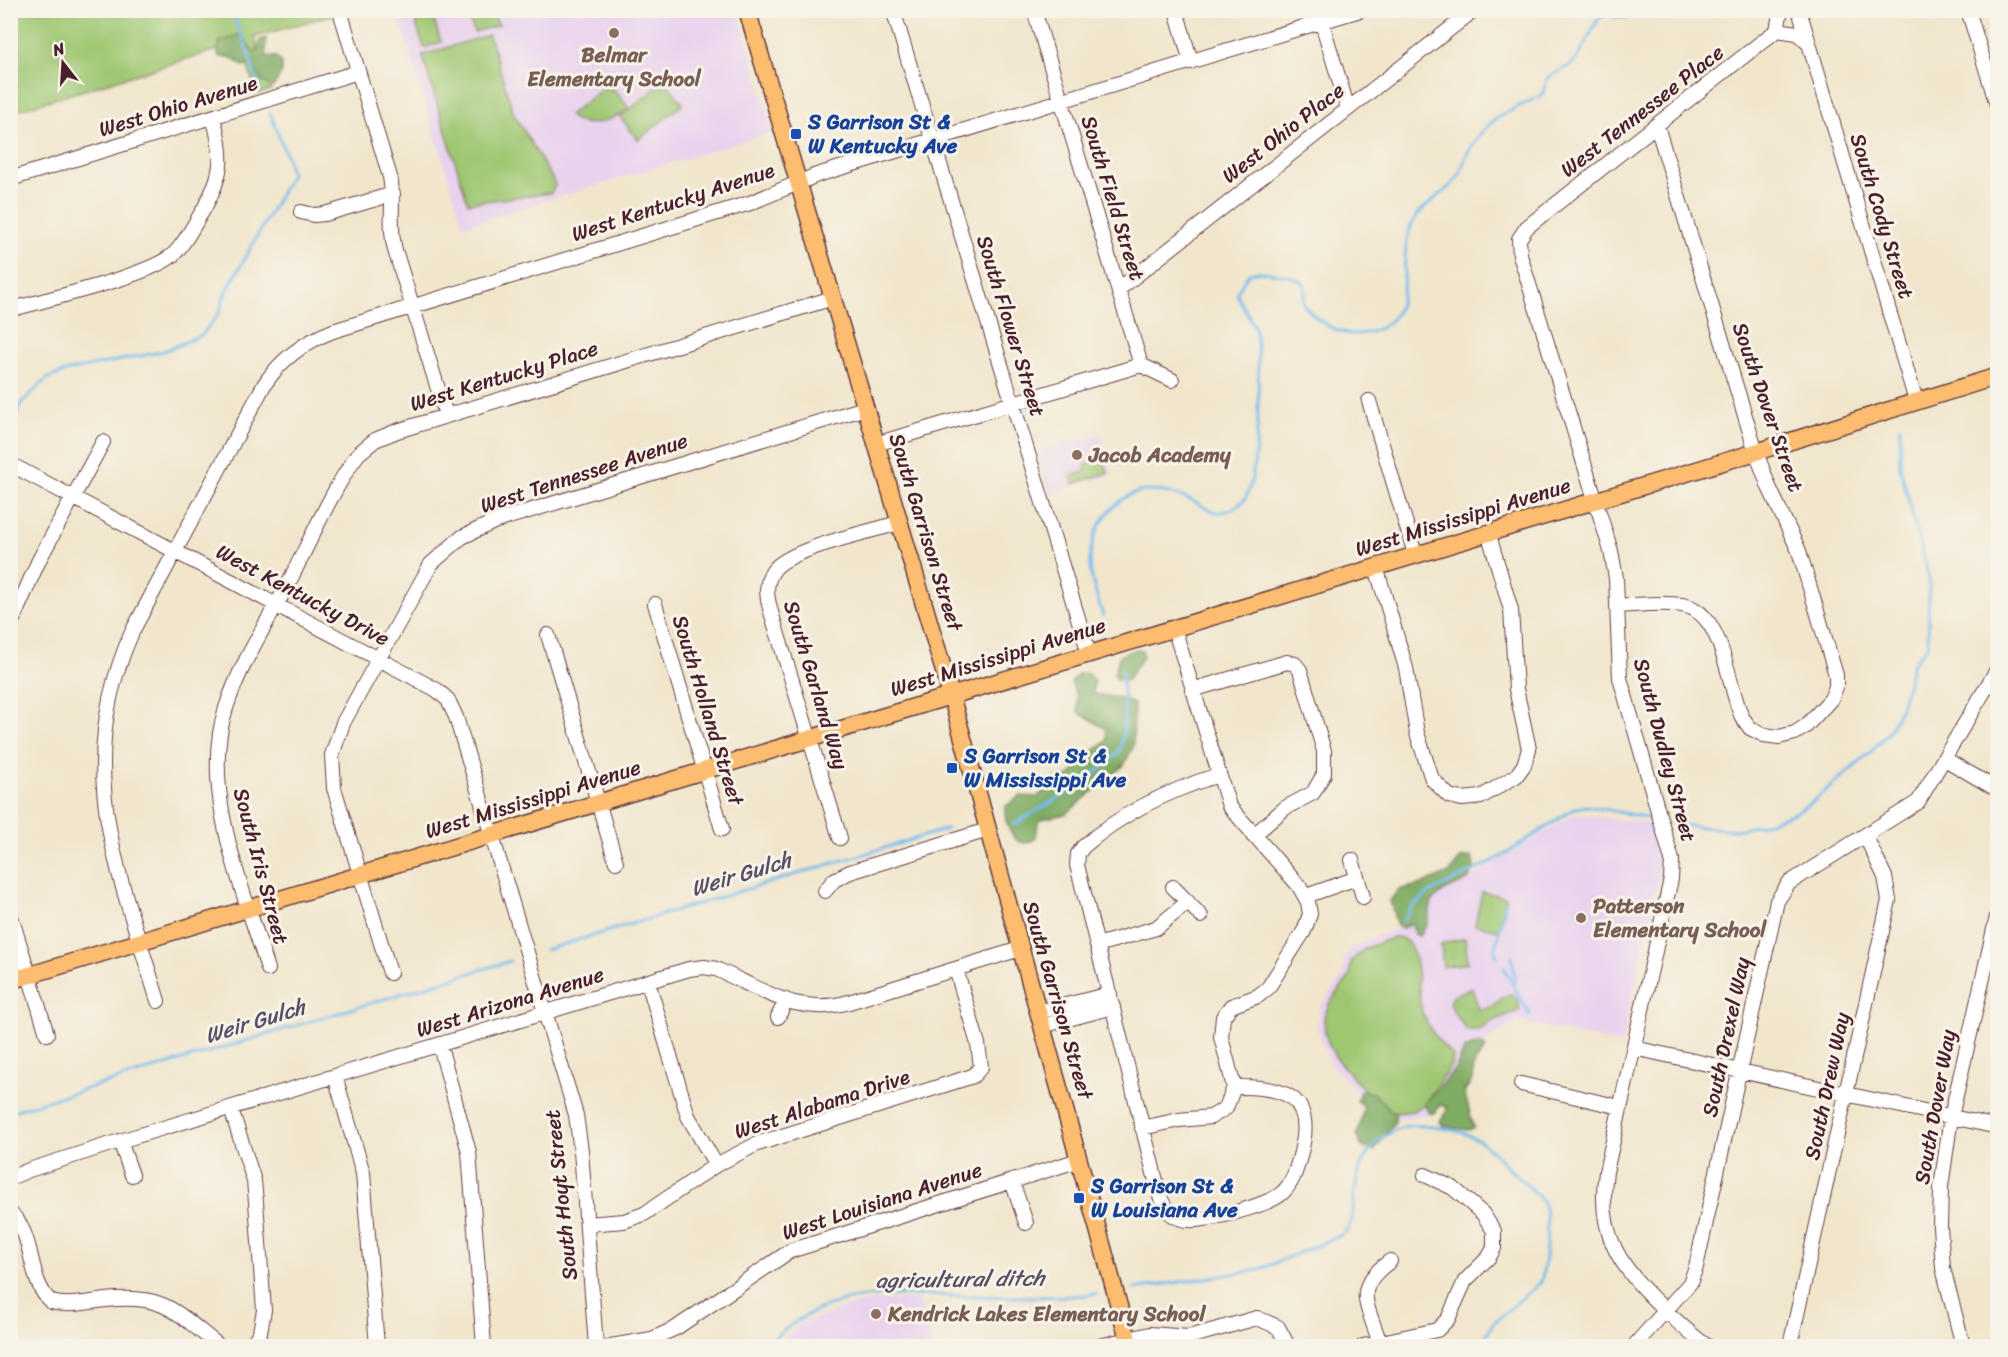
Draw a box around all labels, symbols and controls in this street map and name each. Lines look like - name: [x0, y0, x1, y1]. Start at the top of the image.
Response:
- marker: Belmar Elementary School: [607, 26, 621, 40]
- north arrow: [33, 33, 93, 93]
- text: N: [48, 33, 69, 65]
- street label: West Tennessee Place: [1551, 34, 1733, 188]
- place label: Belmar Elementary School: [527, 36, 702, 98]
- street label: West Ohio Avenue: [94, 64, 262, 148]
- street label: West Ohio Place: [1213, 72, 1353, 194]
- place label: S Garrison St & W Kentucky Ave: [807, 103, 957, 165]
- street label: South Field Street: [1070, 111, 1156, 285]
- marker: S Garrison St & W Kentucky Ave: [789, 127, 803, 141]
- street label: South Cody Street: [1839, 128, 1925, 304]
- street label: West Kentucky Avenue: [566, 151, 780, 253]
- street label: South Flower Street: [965, 230, 1057, 422]
- street label: South Dover Street: [1721, 317, 1815, 497]
- street label: West Kentucky Place: [405, 329, 603, 423]
- street label: West Tennessee Avenue: [475, 421, 693, 525]
- street label: South Garrison Street: [878, 428, 975, 637]
- place label: Jacob Academy: [1088, 436, 1232, 474]
- marker: Jacob Academy: [1070, 448, 1084, 462]
- street label: West Mississippi Avenue: [1351, 466, 1576, 568]
- street label: West Kentucky Drive: [209, 533, 397, 657]
- street label: South Garland Way: [772, 596, 860, 774]
- street label: West Mississippi Avenue: [886, 606, 1111, 708]
- street label: South Holland Street: [661, 610, 755, 811]
- street label: South Dudley Street: [1622, 654, 1708, 846]
- place label: S Garrison St & W Mississippi Ave: [963, 737, 1127, 799]
- street label: West Mississippi Avenue: [421, 748, 646, 850]
- marker: S Garrison St & W Mississippi Ave: [945, 761, 959, 775]
- street label: South Iris Street: [222, 784, 300, 948]
- water label: Weir Gulch: [686, 840, 798, 908]
- place label: Patterson Elementary School: [1593, 887, 1767, 949]
- street label: South Garrison Street: [1011, 896, 1105, 1105]
- marker: Patterson Elementary School: [1574, 911, 1588, 925]
- street label: South Drexel Way: [1691, 953, 1762, 1120]
- street label: West Arizona Avenue: [411, 955, 609, 1049]
- water label: Weir Gulch: [200, 987, 312, 1055]
- street label: South Drew Way: [1793, 1008, 1861, 1163]
- street label: South Dover Way: [1903, 1027, 1967, 1187]
- street label: West Alabama Drive: [729, 1058, 915, 1150]
- street label: South Hoyt Street: [533, 1108, 589, 1282]
- street label: West Louisiana Avenue: [777, 1151, 987, 1251]
- place label: S Garrison St & W Louisiana Ave: [1090, 1167, 1238, 1229]
- marker: S Garrison St & W Louisiana Ave: [1072, 1191, 1086, 1205]
- water label: agricultural ditch: [875, 1258, 1047, 1300]
- place label: Kendrick Lakes Elementary School: [887, 1295, 1206, 1333]
- marker: Kendrick Lakes Elementary School: [869, 1307, 883, 1321]

